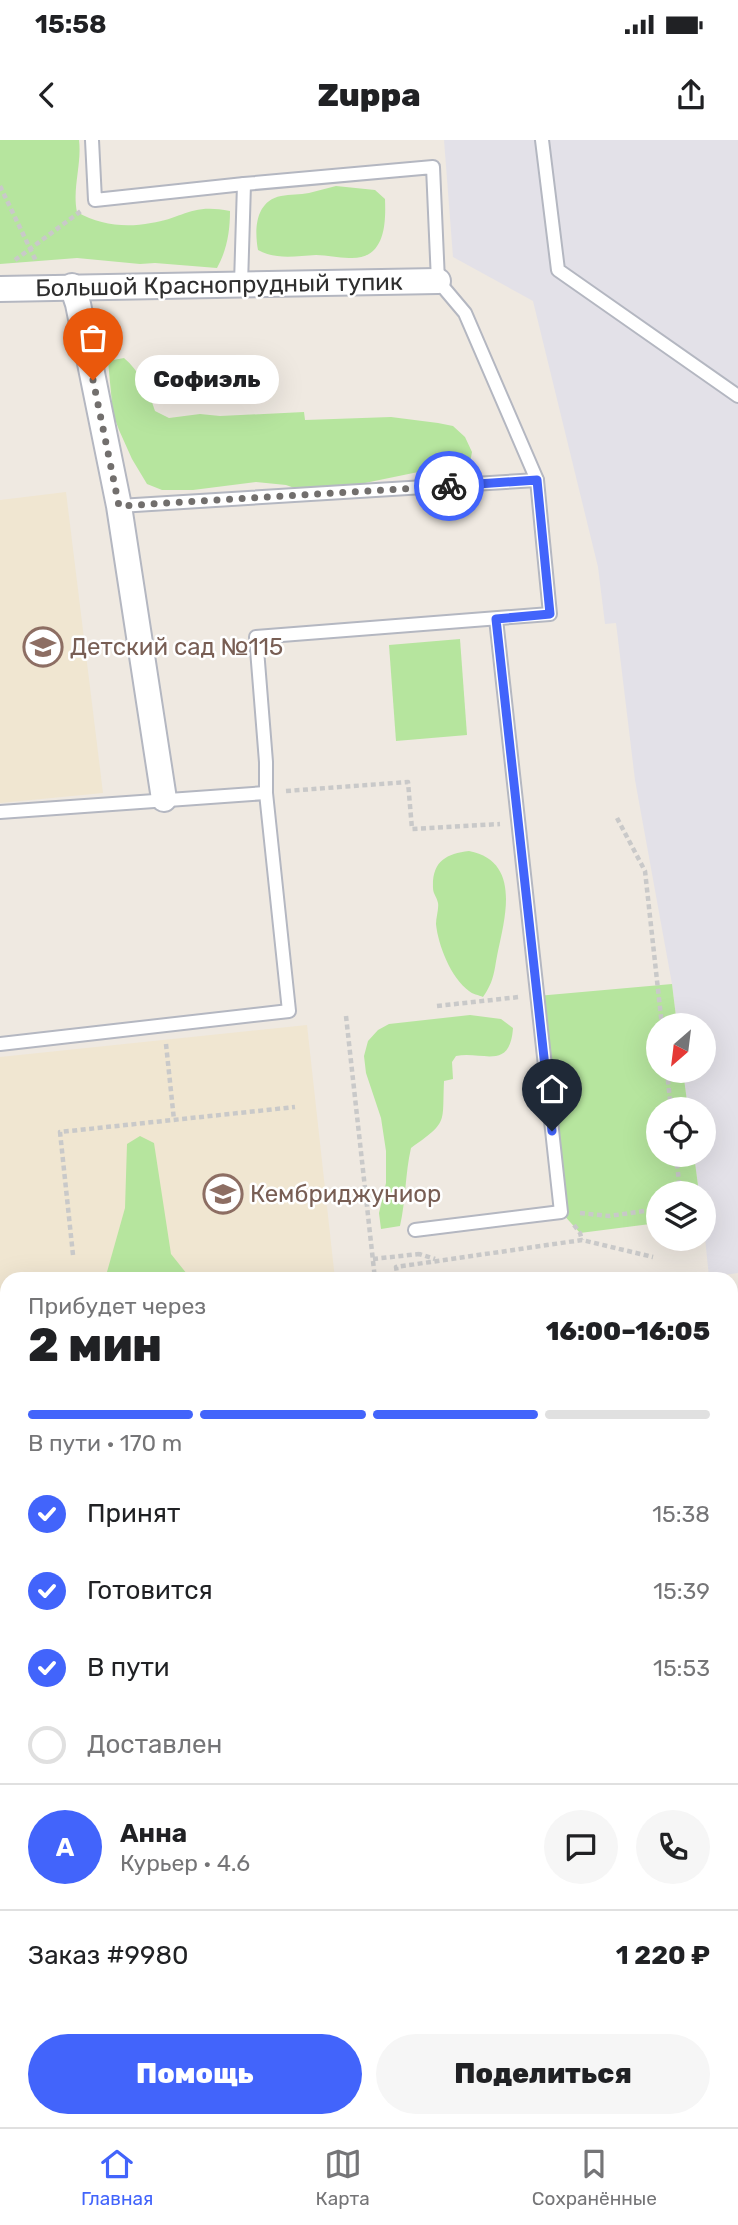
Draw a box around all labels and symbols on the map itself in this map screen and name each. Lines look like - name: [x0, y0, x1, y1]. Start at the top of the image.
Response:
- street label: Большой Краснопрудный тупик: [35, 268, 403, 302]
- pin: [63, 308, 123, 380]
- callout: Софиэль: [135, 356, 278, 404]
- courier: [414, 451, 484, 521]
- school or university icon: Детский сад №115: [22, 626, 64, 668]
- place label: Детский сад №115: [70, 633, 283, 661]
- north arrow: [646, 1013, 716, 1083]
- pin: [522, 1059, 582, 1131]
- school or university icon: Кембриджуниор: [202, 1173, 244, 1215]
- place label: Кембриджуниор: [250, 1180, 441, 1208]

